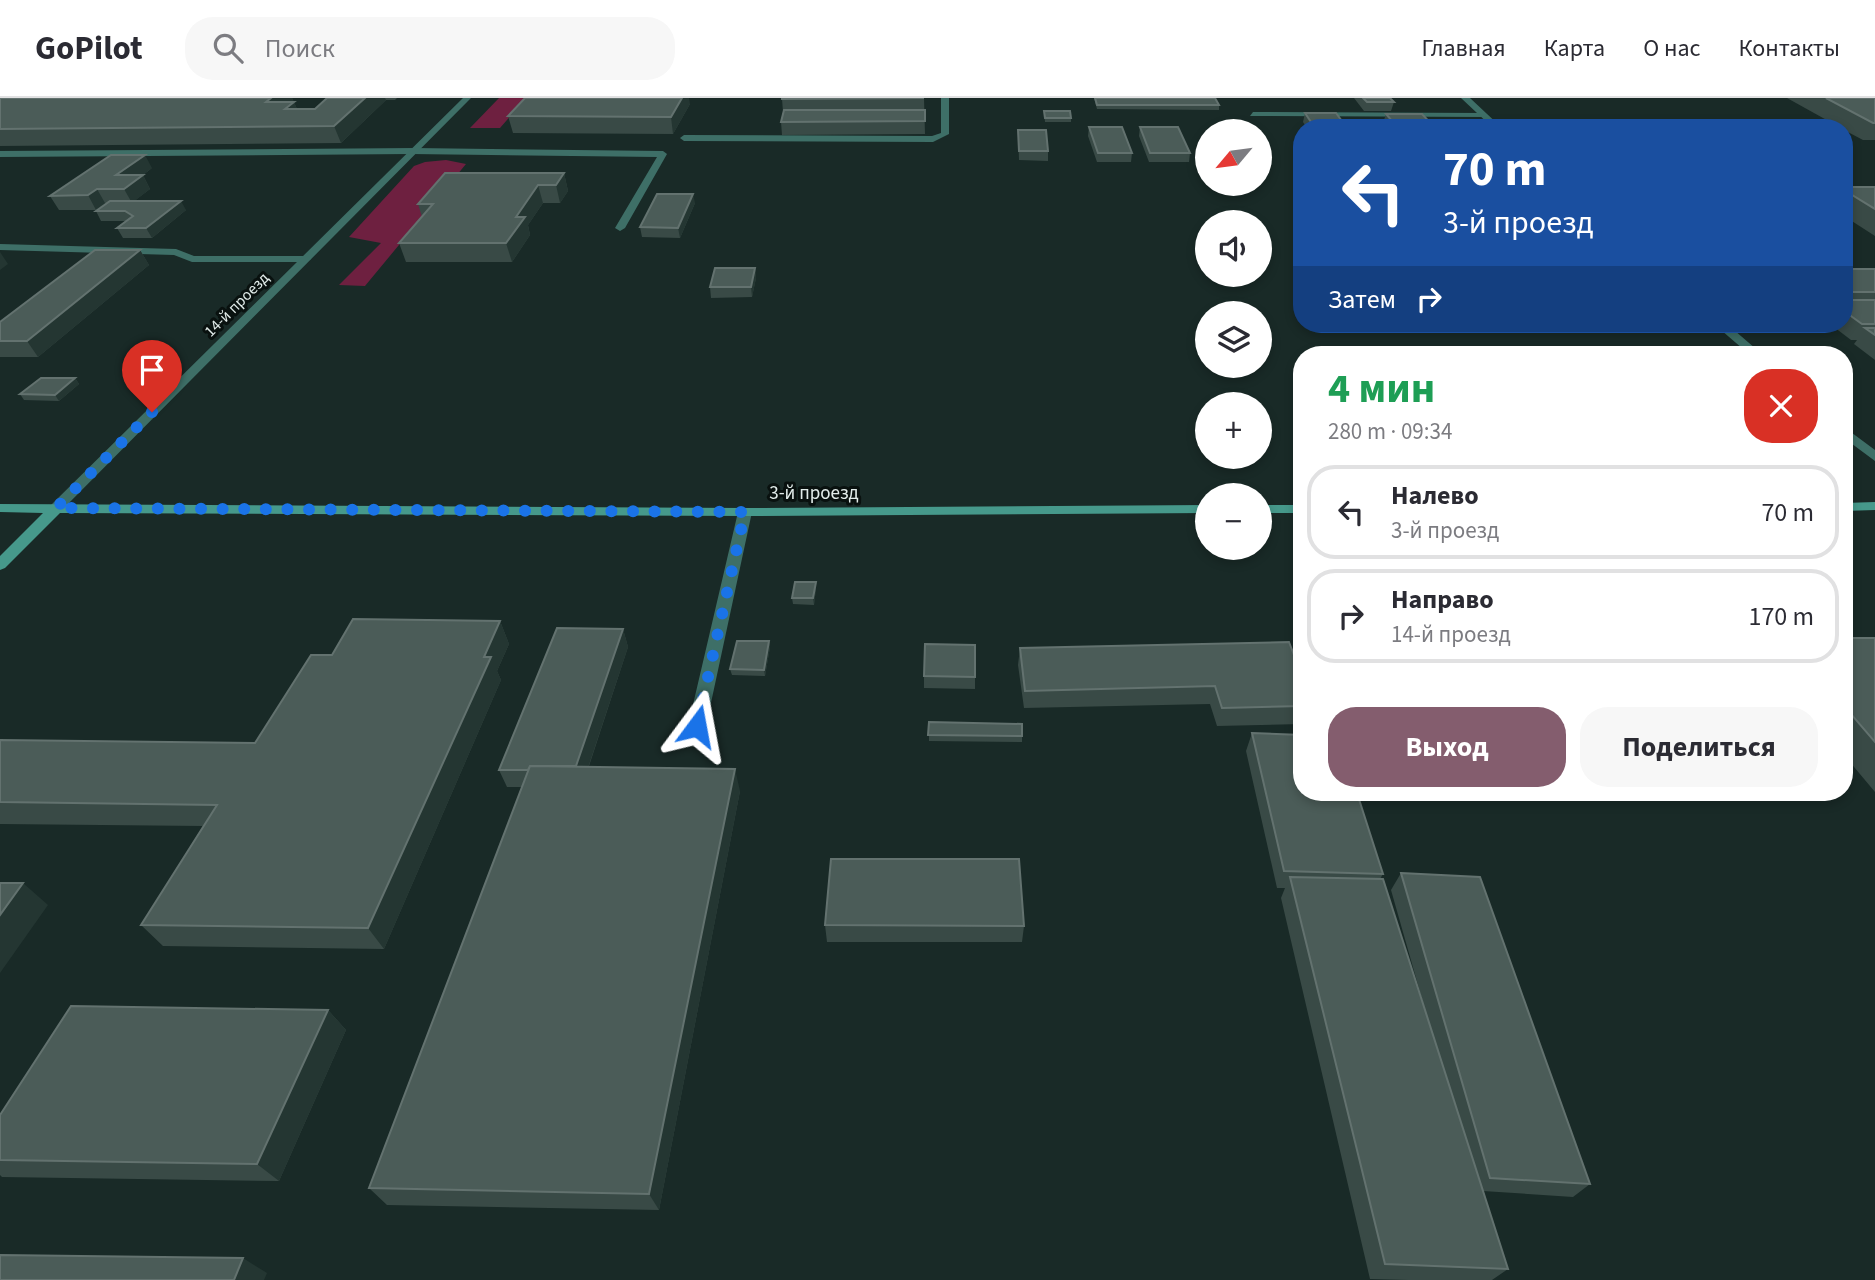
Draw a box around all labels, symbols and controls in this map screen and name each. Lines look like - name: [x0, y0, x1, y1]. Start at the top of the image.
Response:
- search box: [185, 17, 675, 80]
- text: GoPilot: [35, 25, 143, 72]
- icon: search: [209, 29, 247, 67]
- text: Поиск: [265, 30, 335, 67]
- text: Главная: [1421, 31, 1506, 66]
- text: Карта: [1544, 31, 1605, 66]
- text: О нас: [1643, 31, 1700, 66]
- text: Контакты: [1738, 31, 1840, 66]
- north arrow: [1195, 119, 1272, 196]
- map controls: [1195, 119, 1272, 560]
- text: 70 m: [1443, 135, 1547, 205]
- icon: left: [1328, 147, 1419, 238]
- text: 3-й проезд: [1443, 200, 1594, 246]
- button: sound: [1195, 210, 1272, 287]
- street label: 14-й проезд: [199, 267, 274, 342]
- icon: right: [1410, 280, 1448, 318]
- text: Затем: [1328, 281, 1396, 318]
- button: layers: [1195, 301, 1272, 378]
- pin: [122, 340, 182, 412]
- icon: arrive: [133, 351, 171, 389]
- text: 4 мин: [1328, 359, 1435, 419]
- button: close: [1744, 369, 1818, 443]
- button: +: [1195, 392, 1272, 469]
- text: 280 m · 09:34: [1328, 415, 1452, 448]
- text: Налево: [1391, 477, 1479, 514]
- street label: 3-й проезд: [769, 480, 859, 507]
- button: −: [1195, 483, 1272, 560]
- icon: left: [1332, 493, 1370, 531]
- text: 70 m: [1761, 494, 1814, 531]
- text: 3-й проезд: [1391, 514, 1499, 547]
- text: Направо: [1391, 581, 1494, 618]
- icon: right: [1332, 597, 1370, 635]
- text: 170 m: [1748, 598, 1814, 635]
- text: 14-й проезд: [1391, 618, 1511, 651]
- position arrow: [660, 689, 734, 763]
- button: Выход: [1328, 707, 1566, 787]
- button: Поделиться: [1580, 707, 1818, 787]

